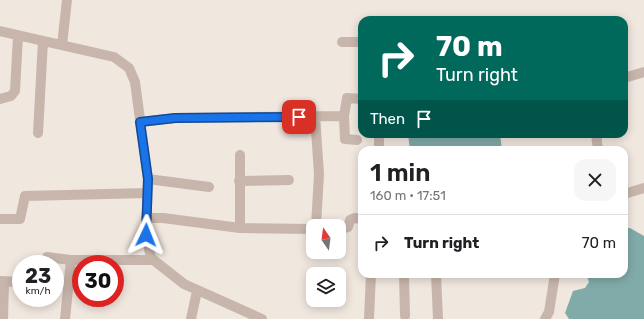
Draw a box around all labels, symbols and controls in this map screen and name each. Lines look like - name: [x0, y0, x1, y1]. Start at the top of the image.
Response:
- text: 70 m: [436, 30, 503, 63]
- icon: right: [370, 32, 422, 84]
- text: Turn right: [436, 64, 518, 86]
- pin: [282, 100, 316, 134]
- icon: arrive: [288, 106, 310, 128]
- icon: arrive: [413, 108, 435, 130]
- text: Then: [370, 110, 405, 128]
- text: 1 min: [370, 159, 430, 187]
- button: close: [574, 159, 616, 201]
- text: 160 m · 17:51: [370, 188, 446, 203]
- position arrow: [125, 214, 167, 256]
- north arrow: [306, 219, 346, 259]
- map controls: [306, 219, 346, 307]
- icon: right: [370, 232, 392, 254]
- text: Turn right: [404, 234, 479, 252]
- text: 70 m: [582, 234, 616, 252]
- speed limit sign: 30: [72, 255, 124, 307]
- text: 23: [25, 264, 51, 288]
- button: layers: [306, 267, 346, 307]
- text: km/h: [26, 285, 50, 297]

